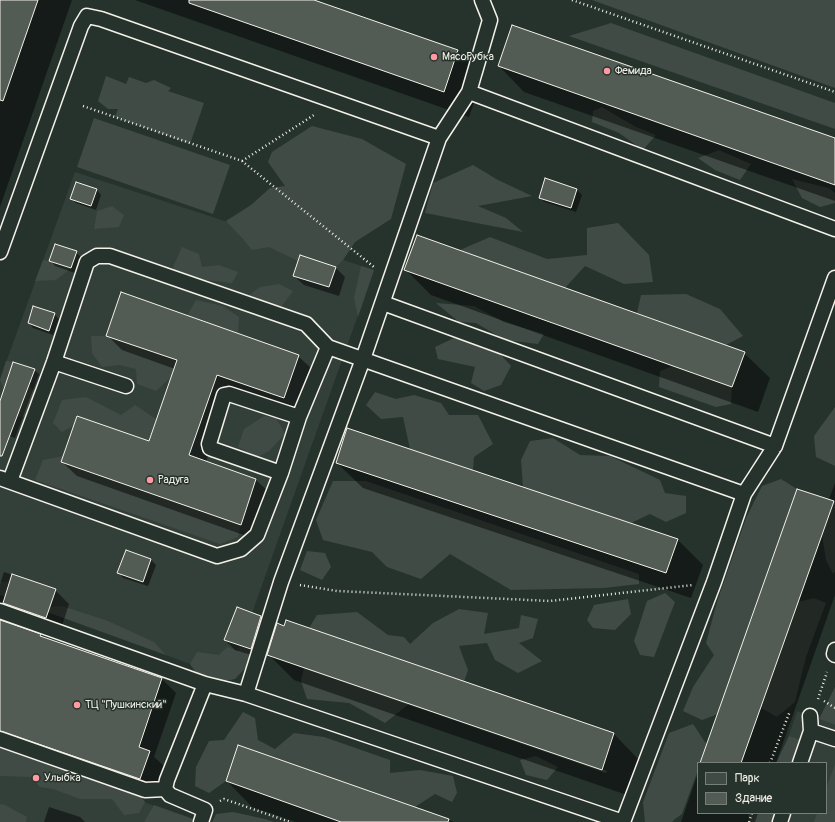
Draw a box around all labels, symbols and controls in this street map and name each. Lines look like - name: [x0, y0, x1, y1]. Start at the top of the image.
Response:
- place label: МясоРубка: [442, 50, 494, 64]
- marker: МясоРубка: [429, 52, 439, 62]
- place label: Фемида: [615, 64, 652, 78]
- marker: Фемида: [602, 66, 612, 76]
- place label: Радуга: [158, 473, 189, 487]
- marker: Радуга: [145, 475, 155, 485]
- place label: ТЦ "Пушкинский": [85, 698, 167, 712]
- marker: ТЦ "Пушкинский": [72, 700, 82, 710]
- legend: [697, 762, 827, 814]
- place label: Улыбка: [44, 771, 81, 785]
- text: Парк: [735, 771, 760, 786]
- marker: Улыбка: [31, 773, 41, 783]
- text: Здание: [735, 791, 772, 806]

